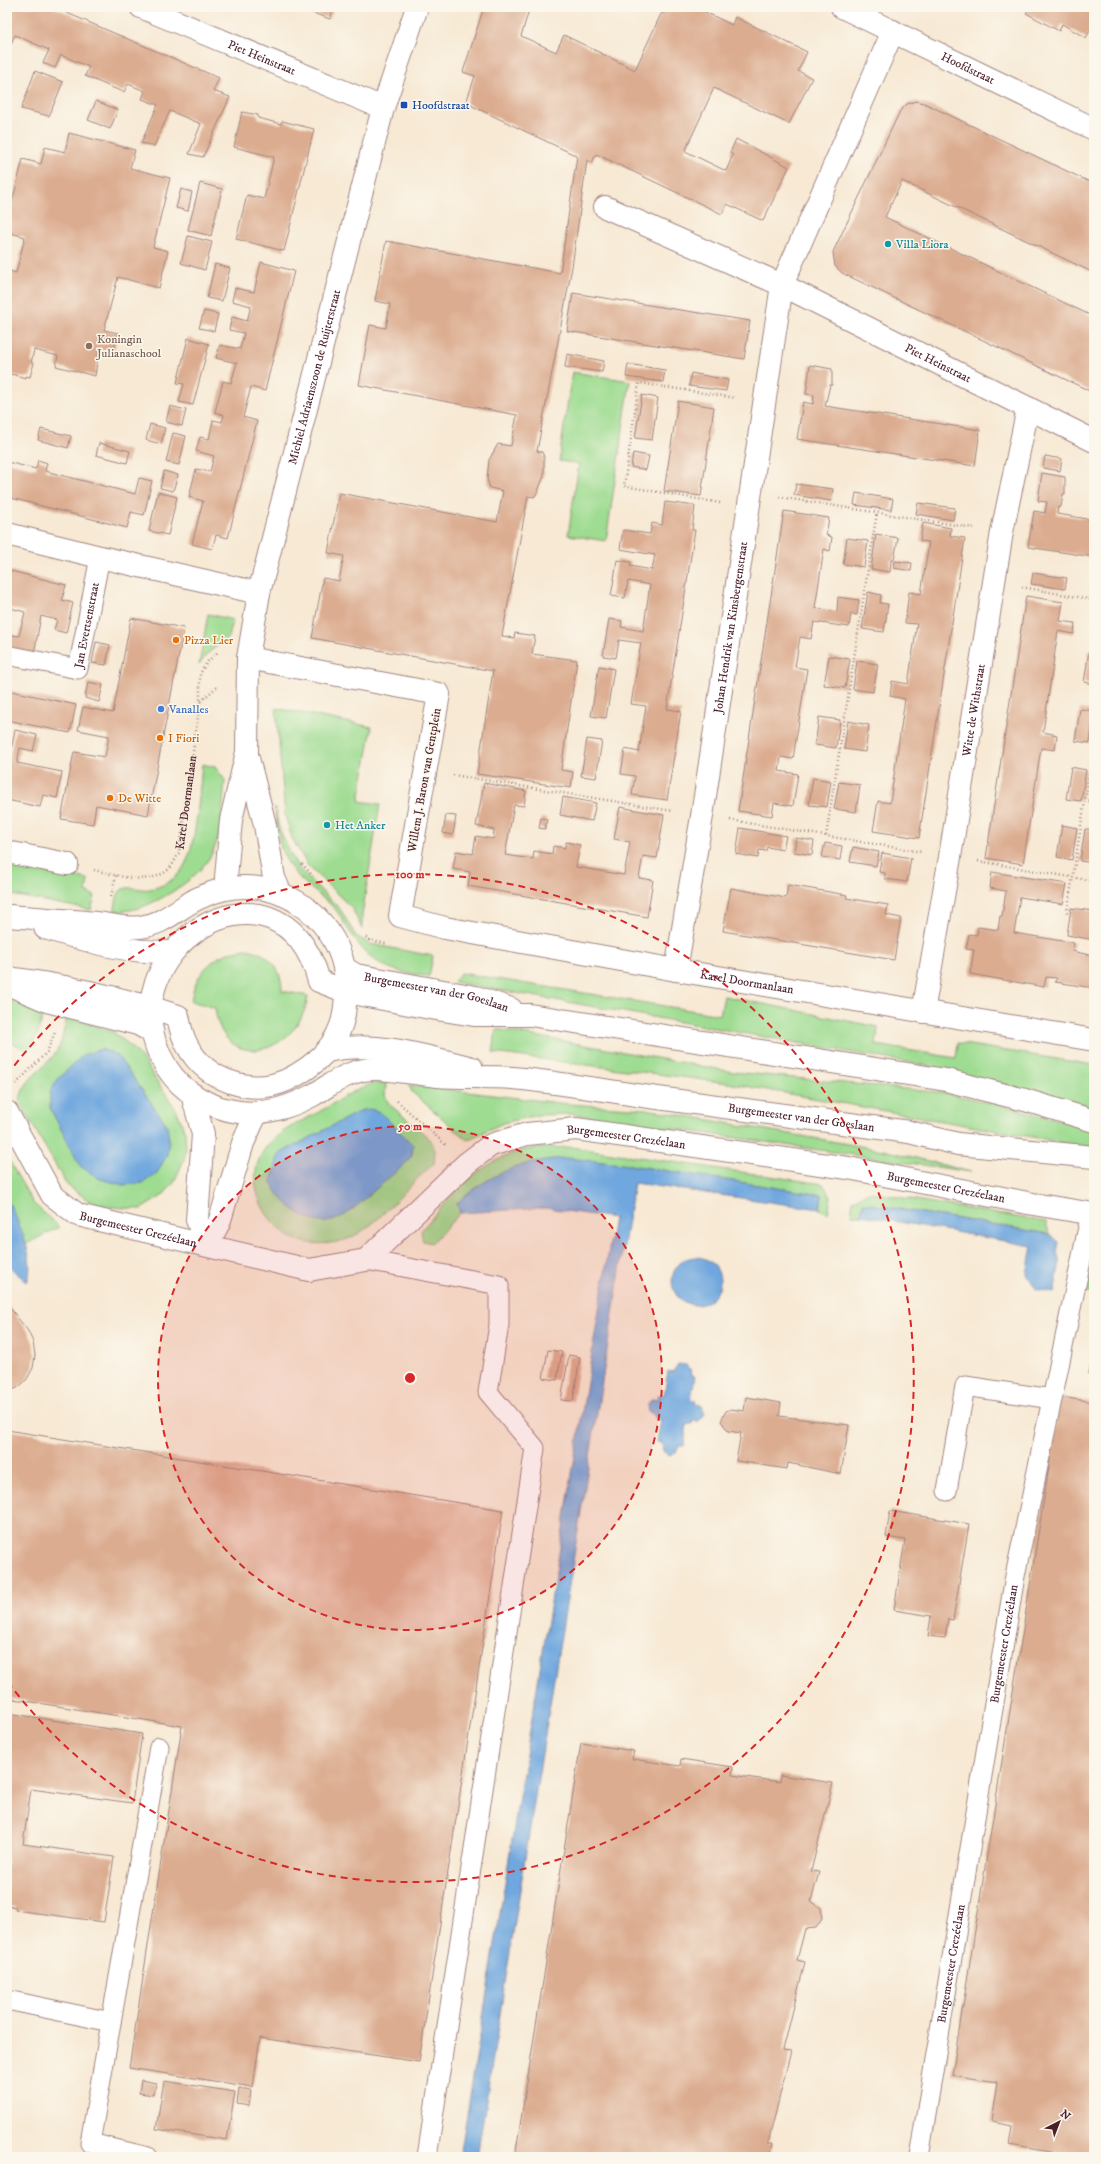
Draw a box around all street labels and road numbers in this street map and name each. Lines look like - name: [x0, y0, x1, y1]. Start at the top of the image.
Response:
- street label: Piet Heinstraat: [226, 37, 298, 79]
- street label: Hoofdstraat: [939, 49, 997, 88]
- street label: Michiel Adriaenszoon de Ruijterstraat: [285, 288, 344, 466]
- street label: Piet Heinstraat: [902, 341, 974, 386]
- street label: Johan Hendrik van Kinsbergenstraat: [710, 540, 751, 715]
- street label: Jan Evertsenstraat: [71, 581, 103, 670]
- street label: Witte de Withstraat: [959, 663, 989, 759]
- street label: Willem J. Baron van Gentplein: [404, 706, 445, 854]
- street label: Karel Doormanlaan: [173, 754, 200, 851]
- street label: Karel Doormanlaan: [699, 967, 795, 998]
- street label: Burgemeester van der Goeslaan: [362, 970, 511, 1016]
- street label: Burgemeester van der Goeslaan: [727, 1101, 876, 1135]
- street label: Burgemeester Crezéelaan: [566, 1122, 687, 1153]
- street label: Burgemeester Crezéelaan: [885, 1169, 1007, 1207]
- street label: Burgemeester Crezéelaan: [78, 1209, 199, 1251]
- street label: Burgemeester Crezéelaan: [987, 1583, 1022, 1704]
- street label: Burgemeester Crezéelaan: [934, 1903, 969, 2024]

